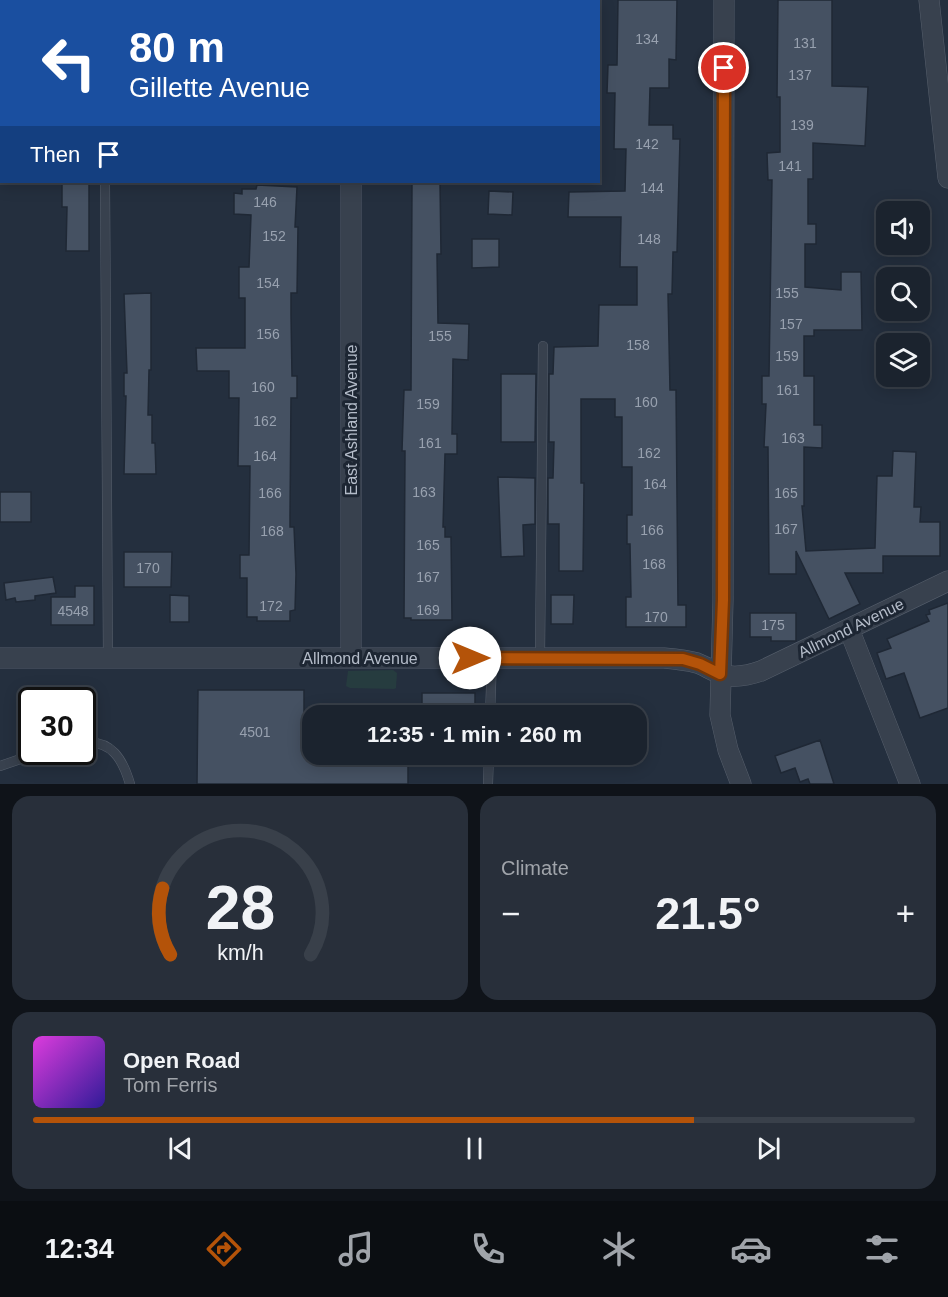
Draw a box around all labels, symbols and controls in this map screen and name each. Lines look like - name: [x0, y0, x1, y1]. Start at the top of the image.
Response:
- icon: left: [30, 24, 108, 102]
- text: 80 m: [129, 24, 225, 71]
- house number: 134: [635, 31, 659, 47]
- house number: 131: [793, 35, 817, 51]
- pin: [698, 42, 749, 93]
- icon: arrive: [707, 51, 740, 84]
- house number: 137: [788, 67, 812, 83]
- text: Gillette Avenue: [129, 73, 310, 103]
- house number: 139: [790, 117, 814, 133]
- house number: 142: [635, 136, 659, 152]
- icon: arrive: [92, 138, 125, 171]
- text: Then: [30, 142, 80, 167]
- house number: 141: [778, 158, 802, 174]
- house number: 144: [640, 180, 664, 196]
- house number: 146: [253, 194, 277, 210]
- map controls: [876, 201, 930, 387]
- button: sound: [876, 201, 930, 255]
- house number: 152: [262, 228, 286, 244]
- house number: 148: [637, 231, 661, 247]
- button: search: [876, 267, 930, 321]
- house number: 154: [256, 275, 280, 291]
- house number: 155: [775, 285, 799, 301]
- house number: 157: [779, 316, 803, 332]
- house number: 156: [256, 326, 280, 342]
- house number: 155: [428, 328, 452, 344]
- button: layers: [876, 333, 930, 387]
- house number: 158: [626, 337, 650, 353]
- street label: East Ashland Avenue: [343, 344, 360, 495]
- house number: 159: [775, 348, 799, 364]
- house number: 160: [251, 379, 275, 395]
- house number: 161: [776, 382, 800, 398]
- house number: 160: [634, 394, 658, 410]
- house number: 159: [416, 396, 440, 412]
- house number: 162: [253, 413, 277, 429]
- house number: 163: [781, 430, 805, 446]
- house number: 161: [418, 435, 442, 451]
- house number: 162: [637, 445, 661, 461]
- house number: 164: [253, 448, 277, 464]
- house number: 164: [643, 476, 667, 492]
- house number: 163: [412, 484, 436, 500]
- house number: 166: [258, 485, 282, 501]
- house number: 165: [774, 485, 798, 501]
- house number: 167: [774, 521, 798, 537]
- house number: 166: [640, 522, 664, 538]
- house number: 168: [260, 523, 284, 539]
- house number: 165: [416, 537, 440, 553]
- house number: 168: [642, 556, 666, 572]
- house number: 170: [136, 560, 160, 576]
- house number: 167: [416, 569, 440, 585]
- street label: Allmond Avenue: [795, 595, 907, 661]
- house number: 172: [259, 598, 283, 614]
- house number: 169: [416, 602, 440, 618]
- house number: 4548: [57, 603, 89, 619]
- house number: 170: [644, 609, 668, 625]
- house number: 175: [761, 617, 785, 633]
- position arrow: [438, 626, 502, 690]
- street label: Allmond Avenue: [302, 650, 418, 667]
- speed limit sign: 30: [18, 687, 96, 765]
- text: 12:35 · 1 min · 260 m: [367, 722, 582, 747]
- house number: 4501: [239, 724, 271, 740]
- text: Climate: [501, 857, 569, 879]
- text: 28: [205, 873, 275, 942]
- text: 21.5°: [655, 888, 761, 939]
- text: −: [501, 895, 520, 932]
- text: +: [896, 895, 915, 932]
- text: km/h: [217, 941, 263, 965]
- text: Open Road: [123, 1048, 240, 1073]
- text: Tom Ferris: [123, 1074, 217, 1096]
- icon: previous: [164, 1132, 197, 1165]
- icon: pause: [458, 1132, 491, 1165]
- icon: next: [752, 1132, 785, 1165]
- icon: directions: [203, 1228, 245, 1270]
- icon: music: [335, 1228, 377, 1270]
- icon: phone: [467, 1228, 509, 1270]
- icon: climate: [598, 1228, 640, 1270]
- icon: car: [730, 1228, 772, 1270]
- icon: filters: [861, 1228, 903, 1270]
- text: 12:34: [45, 1234, 114, 1264]

